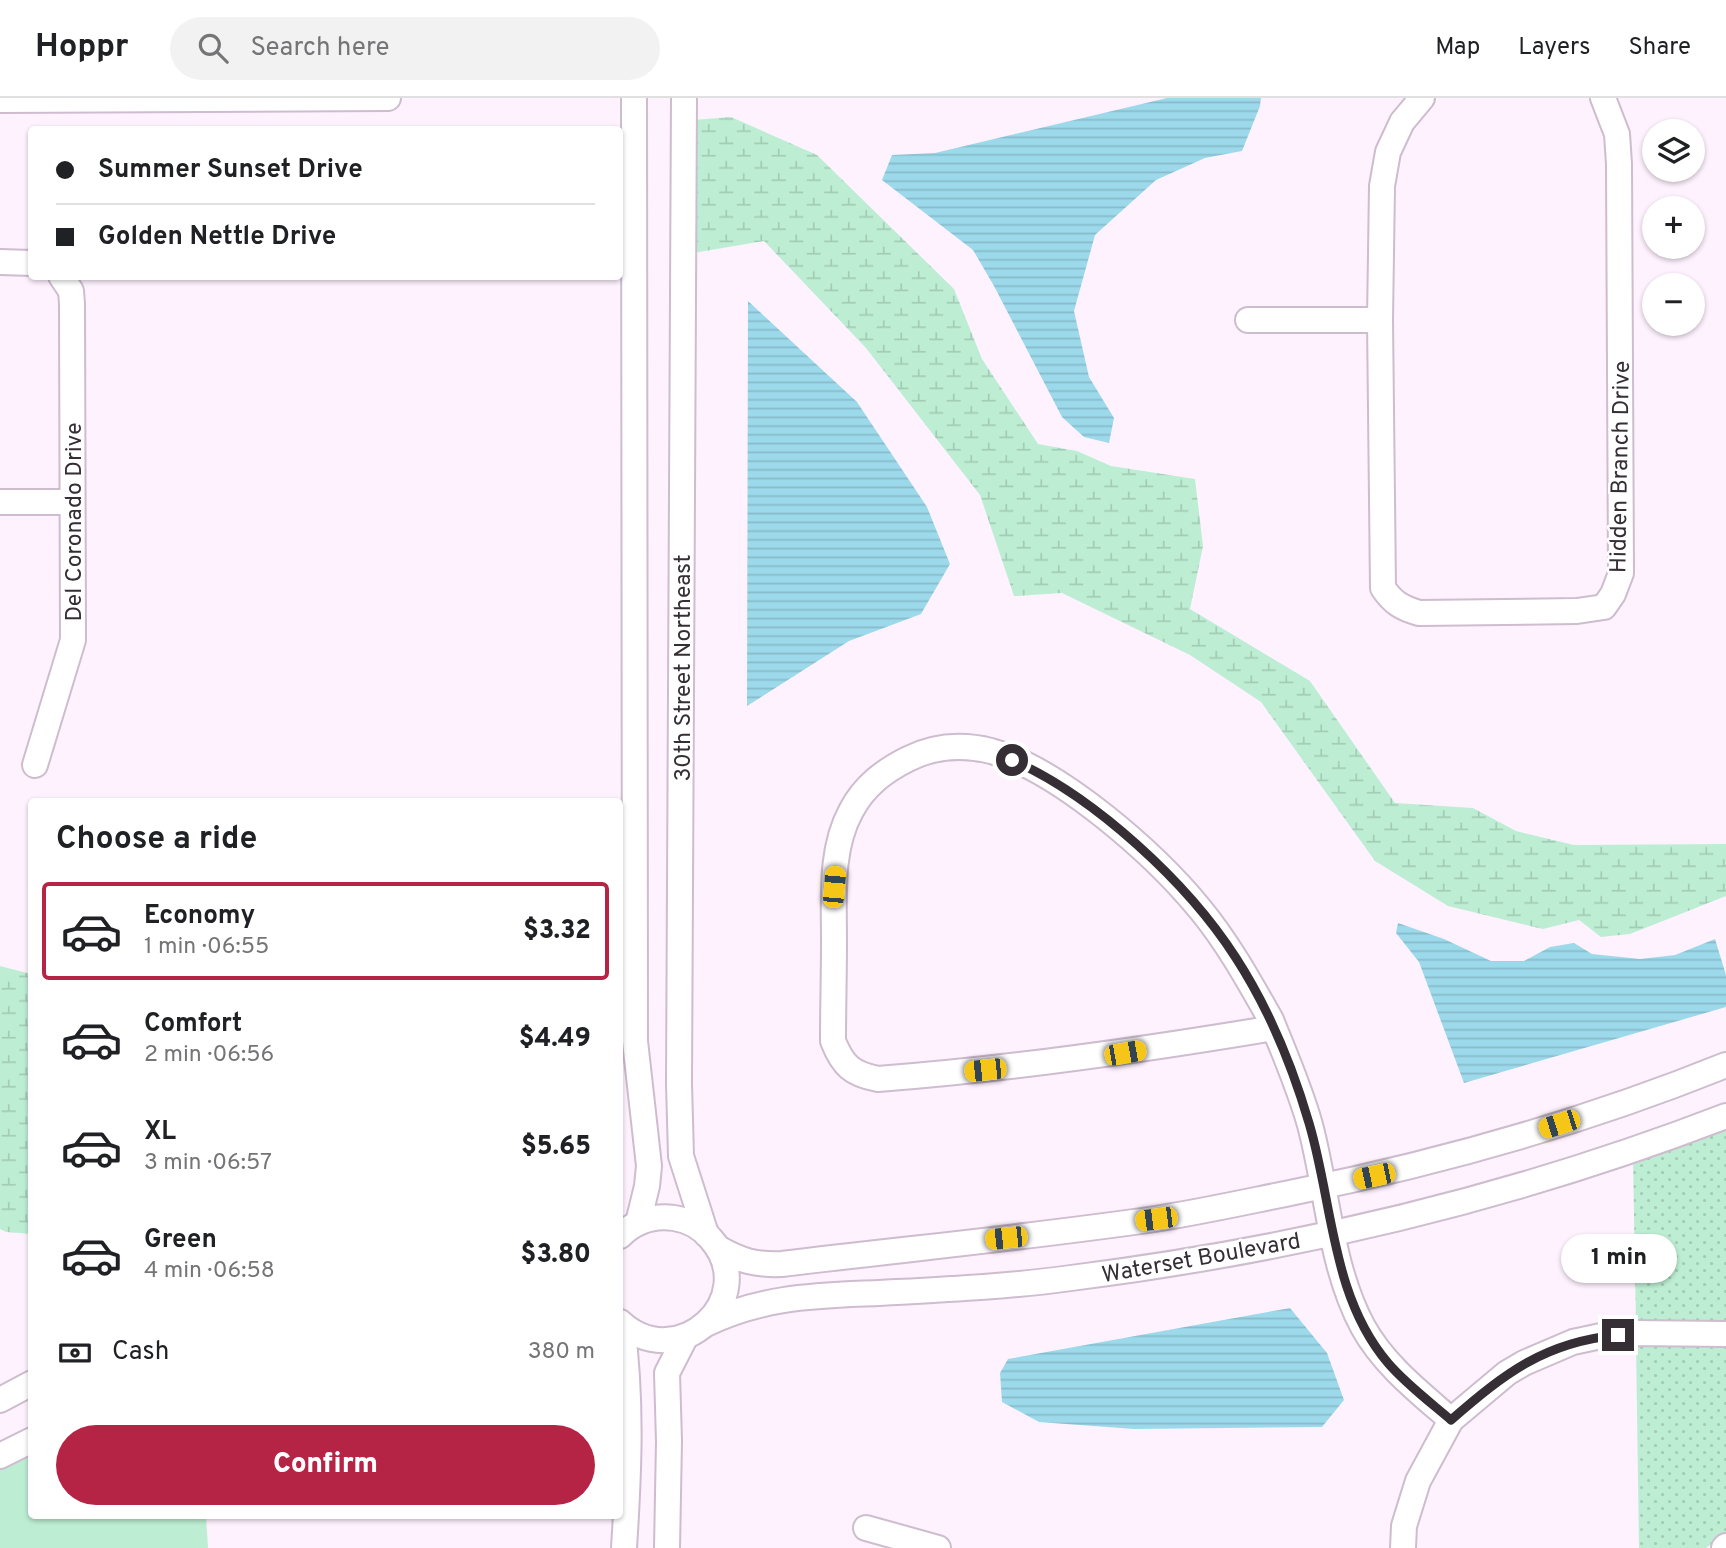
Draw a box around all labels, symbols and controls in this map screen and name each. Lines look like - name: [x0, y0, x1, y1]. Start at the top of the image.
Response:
- search box: [170, 17, 660, 80]
- text: Hoppr: [35, 27, 128, 69]
- icon: search: [194, 29, 232, 67]
- text: Search here: [250, 32, 389, 65]
- text: Map: [1435, 33, 1480, 63]
- text: Layers: [1518, 33, 1590, 63]
- text: Share: [1628, 33, 1691, 63]
- map controls: [1642, 119, 1705, 336]
- button: layers: [1642, 119, 1705, 182]
- text: Summer Sunset Drive: [98, 154, 363, 187]
- button: +: [1642, 196, 1705, 259]
- text: Golden Nettle Drive: [98, 221, 336, 254]
- button: −: [1642, 273, 1705, 336]
- street label: Hidden Branch Drive: [1605, 361, 1638, 573]
- street label: Del Coronado Drive: [61, 422, 90, 622]
- street label: 30th Street Northeast: [670, 554, 699, 782]
- route start: [996, 744, 1028, 776]
- text: Choose a ride: [56, 820, 257, 860]
- car: [822, 865, 847, 909]
- icon: car: [60, 900, 123, 963]
- text: Economy: [144, 900, 255, 933]
- text: $3.32: [523, 915, 591, 948]
- text: 1 min · 06:55: [144, 933, 269, 962]
- icon: car: [60, 1008, 123, 1071]
- text: Comfort: [144, 1008, 242, 1041]
- text: $4.49: [519, 1023, 591, 1056]
- car: [1103, 1039, 1148, 1067]
- text: 2 min · 06:56: [144, 1041, 274, 1070]
- car: [964, 1057, 1007, 1083]
- car: [1536, 1108, 1583, 1140]
- icon: car: [60, 1116, 123, 1179]
- text: XL: [144, 1116, 176, 1149]
- text: $5.65: [521, 1131, 591, 1164]
- text: 3 min · 06:57: [144, 1149, 272, 1178]
- car: [1352, 1161, 1397, 1191]
- car: [1134, 1206, 1179, 1232]
- icon: car: [60, 1224, 123, 1287]
- text: Green: [144, 1224, 217, 1257]
- car: [985, 1225, 1028, 1251]
- street label: Waterset Boulevard: [1100, 1228, 1303, 1291]
- callout: 1 min: [1560, 1234, 1676, 1282]
- text: $3.80: [521, 1239, 591, 1272]
- text: 1 min: [1591, 1244, 1647, 1273]
- text: 4 min · 06:58: [144, 1257, 275, 1286]
- route end: [1602, 1319, 1634, 1351]
- icon: cash: [56, 1334, 94, 1372]
- text: Cash: [112, 1336, 169, 1369]
- text: 380 m: [528, 1338, 595, 1367]
- button: Confirm: [56, 1425, 595, 1505]

